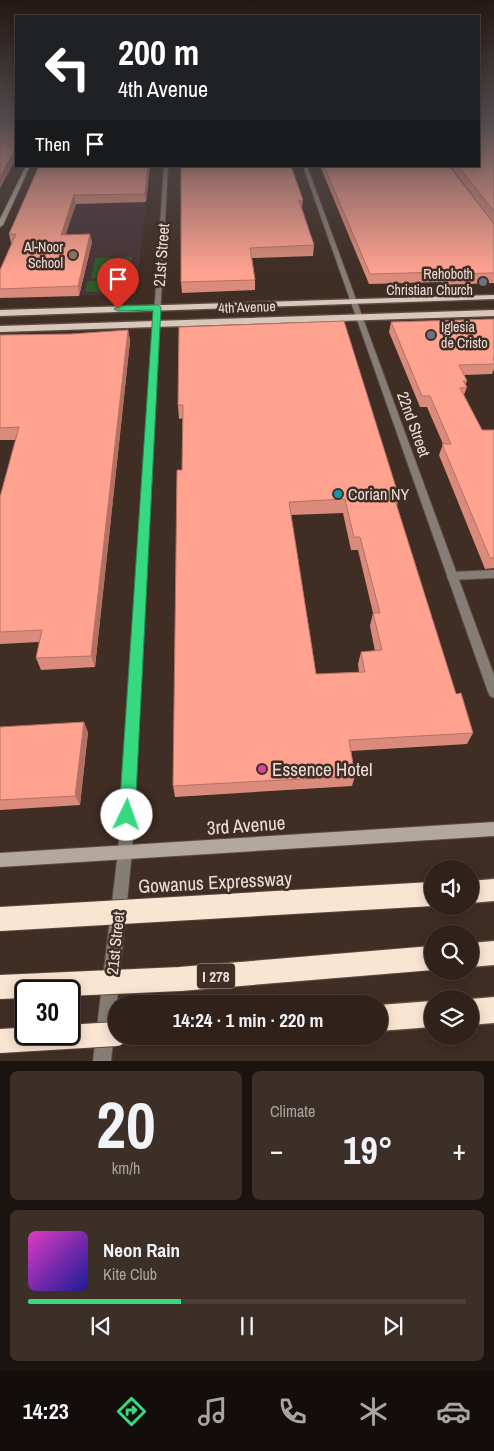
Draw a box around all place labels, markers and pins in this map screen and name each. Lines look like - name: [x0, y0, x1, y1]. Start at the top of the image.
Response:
- place label: Al-Noor School: [23, 238, 63, 272]
- marker: Al-Noor School: [67, 249, 79, 261]
- pin: [97, 258, 139, 309]
- place label: Rehoboth Christian Church: [386, 265, 473, 299]
- marker: Rehoboth Christian Church: [477, 276, 489, 288]
- place label: Iglesia de Cristo: [441, 318, 488, 352]
- marker: Iglesia de Cristo: [425, 329, 437, 341]
- place label: Corian NY: [348, 483, 409, 505]
- marker: Corian NY: [332, 488, 344, 500]
- place label: Essence Hotel: [272, 756, 372, 782]
- marker: Essence Hotel: [256, 763, 268, 775]

